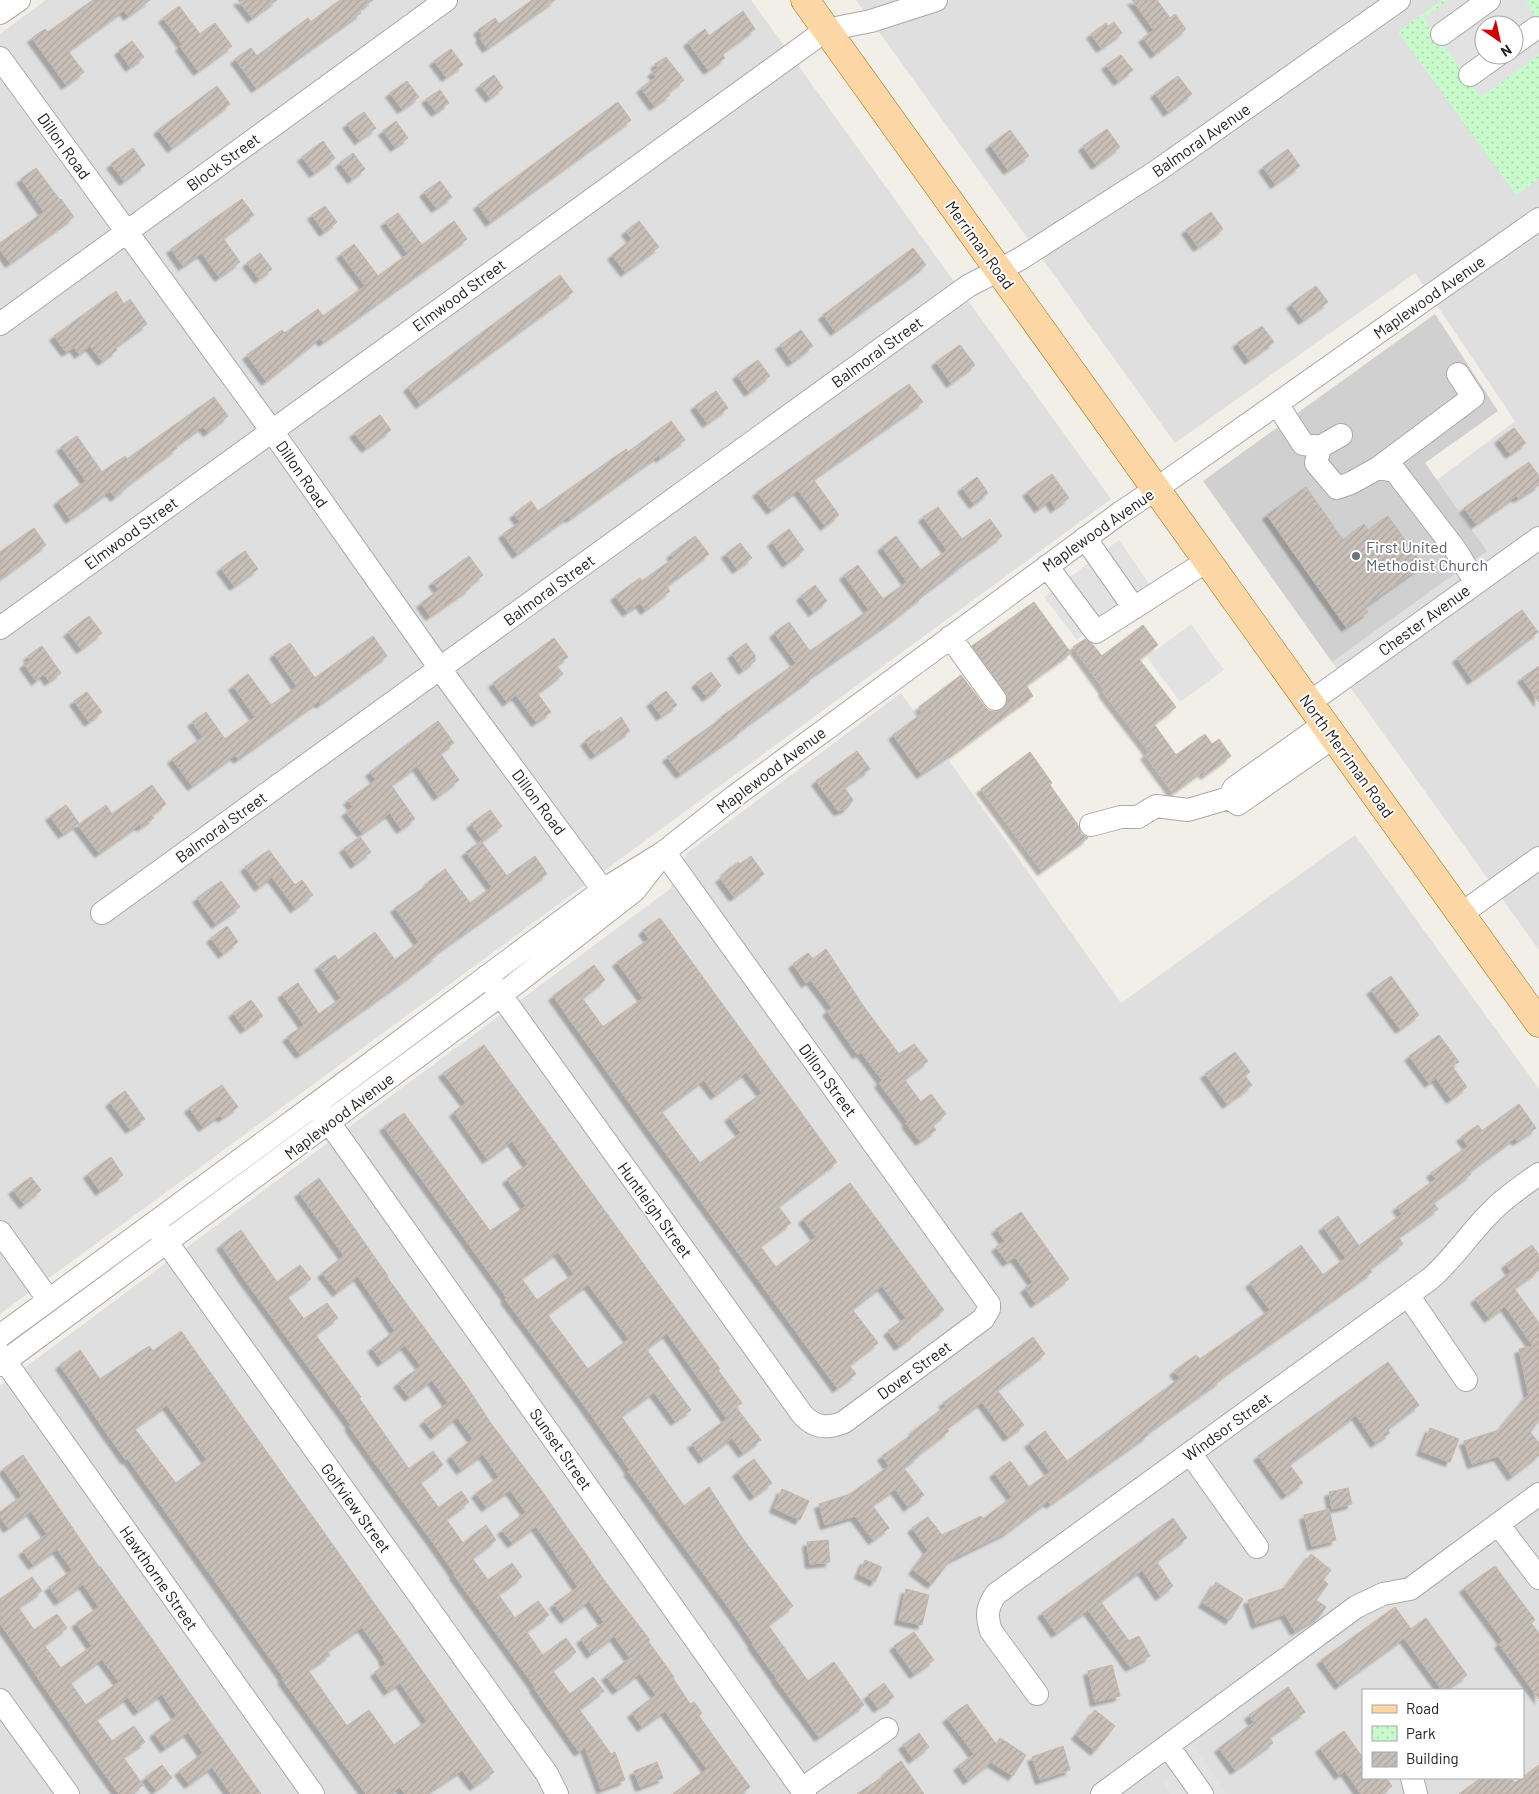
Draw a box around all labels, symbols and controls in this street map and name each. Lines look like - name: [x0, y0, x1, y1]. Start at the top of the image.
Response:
- north arrow: [1474, 15, 1524, 65]
- text: N: [1498, 42, 1515, 61]
- street label: Balmoral Avenue: [1148, 99, 1253, 180]
- street label: Dillon Road: [34, 109, 95, 183]
- street label: Block Street: [182, 129, 263, 194]
- street label: Merriman Road: [942, 197, 1019, 292]
- street label: Maplewood Avenue: [1369, 251, 1488, 342]
- street label: Elmwood Street: [408, 254, 509, 335]
- street label: Balmoral Street: [827, 312, 926, 391]
- street label: Dillon Road: [272, 437, 332, 511]
- street label: Maplewood Avenue: [1038, 484, 1157, 575]
- street label: Elmwood Street: [80, 492, 181, 573]
- place label: First United Methodist Church: [1366, 537, 1488, 574]
- street label: Balmoral Street: [499, 550, 598, 629]
- marker: First United Methodist Church: [1350, 550, 1362, 562]
- street label: Chester Avenue: [1374, 580, 1473, 659]
- street label: North Merriman Road: [1296, 690, 1398, 821]
- street label: Maplewood Avenue: [712, 722, 829, 817]
- street label: Dillon Road: [509, 765, 570, 838]
- street label: Balmoral Street: [171, 787, 270, 866]
- street label: Dillon Street: [796, 1040, 861, 1120]
- street label: Maplewood Avenue: [280, 1068, 397, 1163]
- street label: Huntleigh Street: [614, 1158, 697, 1261]
- street label: Dover Street: [873, 1336, 954, 1403]
- street label: Windsor Street: [1179, 1388, 1275, 1465]
- street label: Sunset Street: [526, 1404, 597, 1493]
- street label: Golfview Street: [317, 1459, 395, 1556]
- street label: Hawthorne Street: [116, 1522, 202, 1633]
- legend: [1362, 1689, 1524, 1779]
- text: Road: [1406, 1699, 1439, 1717]
- text: Park: [1406, 1724, 1436, 1742]
- text: Building: [1406, 1749, 1459, 1767]

